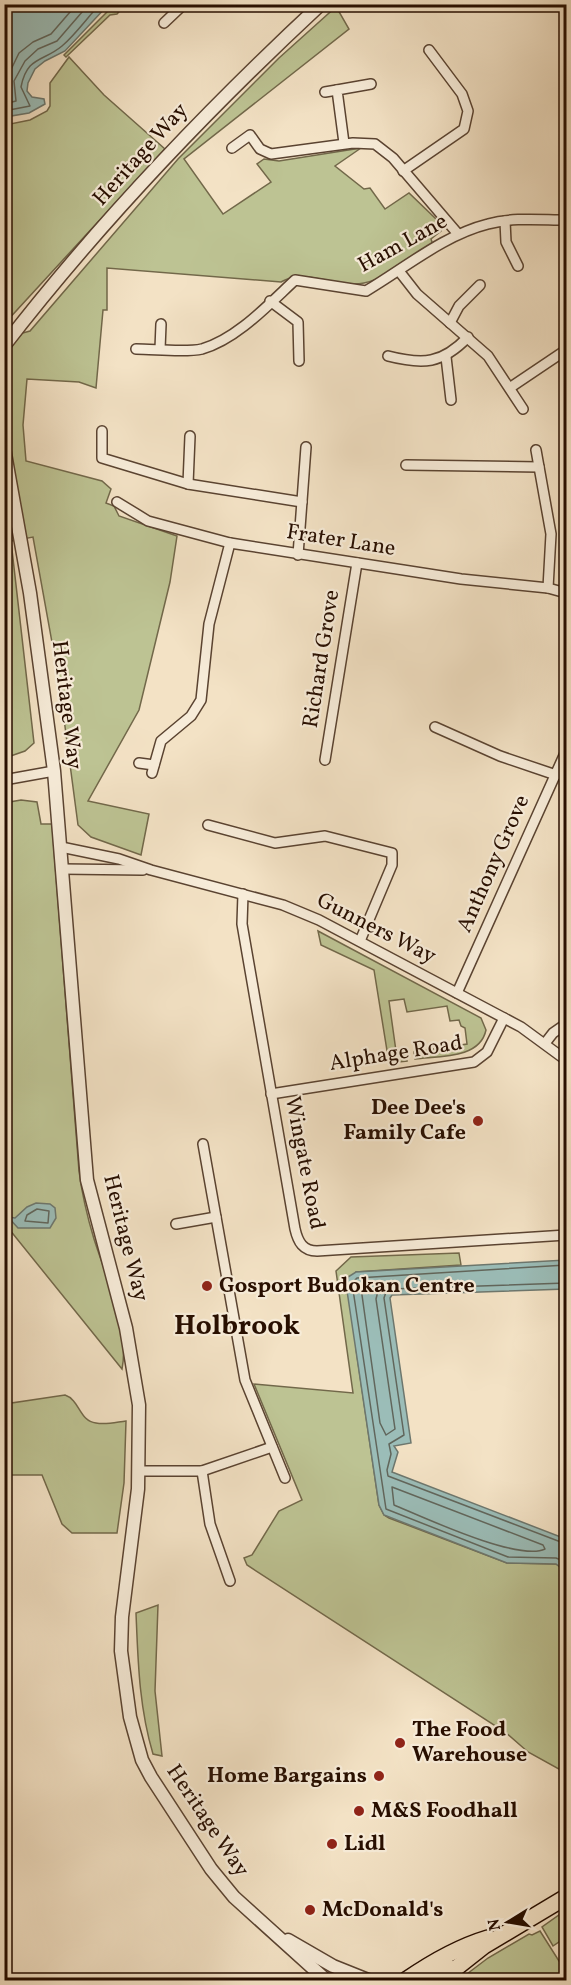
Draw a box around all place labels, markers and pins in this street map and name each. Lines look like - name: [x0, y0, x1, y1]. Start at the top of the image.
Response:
- place label: Dee Dee's Family Cafe: [343, 1093, 466, 1149]
- marker: Dee Dee's Family Cafe: [471, 1114, 485, 1128]
- place label: Gosport Budokan Centre: [219, 1271, 475, 1302]
- marker: Gosport Budokan Centre: [200, 1279, 214, 1293]
- place label: The Food Warehouse: [412, 1715, 527, 1771]
- marker: The Food Warehouse: [393, 1736, 407, 1750]
- place label: Home Bargains: [207, 1761, 367, 1792]
- marker: Home Bargains: [372, 1769, 386, 1783]
- place label: M&S Foodhall: [371, 1796, 518, 1827]
- marker: M&S Foodhall: [352, 1804, 366, 1818]
- place label: Lidl: [344, 1829, 386, 1860]
- marker: Lidl: [325, 1837, 339, 1851]
- place label: McDonald's: [322, 1895, 443, 1926]
- marker: McDonald's: [303, 1903, 317, 1917]

